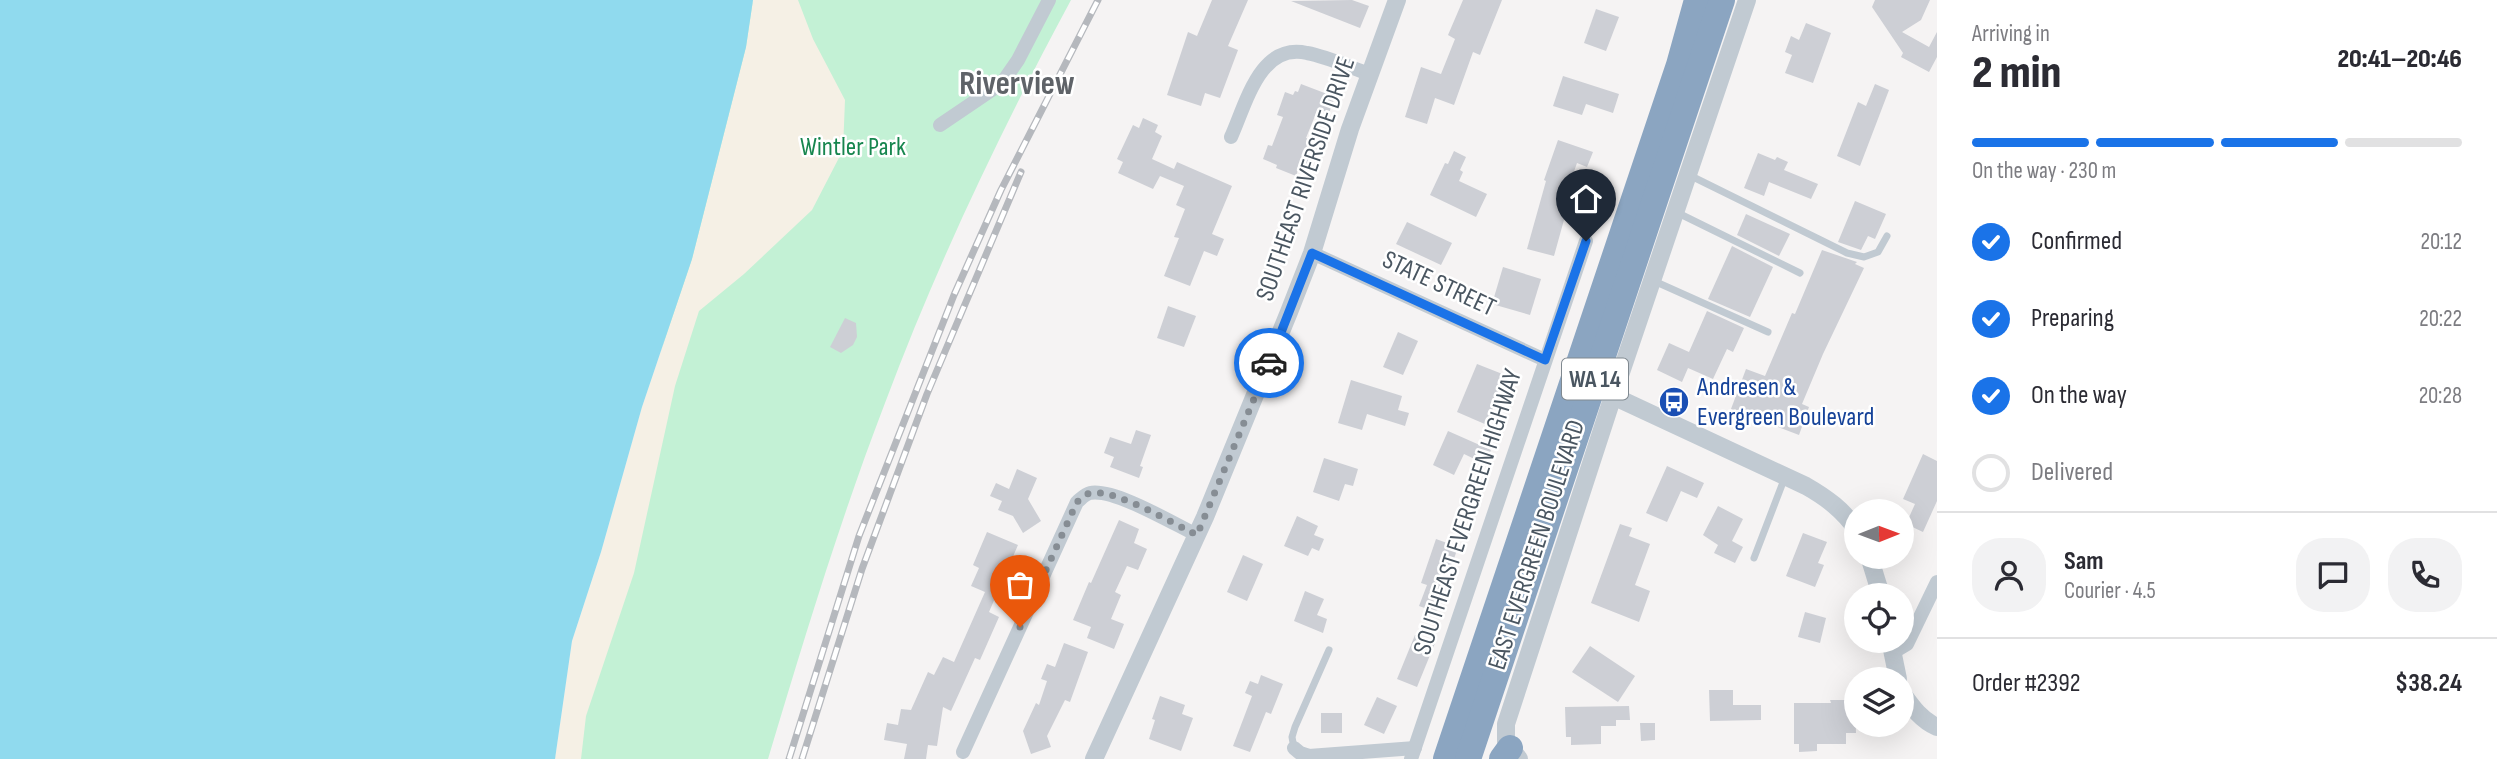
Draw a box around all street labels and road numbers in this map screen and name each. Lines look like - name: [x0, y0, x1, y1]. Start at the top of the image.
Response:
- street label: SOUTHEAST RIVERSIDE DRIVE: [1250, 53, 1362, 305]
- street label: STATE STREET: [1377, 244, 1501, 324]
- road number: WA 14: [1562, 358, 1628, 400]
- street label: SOUTHEAST EVERGREEN HIGHWAY: [1407, 365, 1529, 659]
- street label: EAST EVERGREEN BOULEVARD: [1482, 416, 1592, 674]

